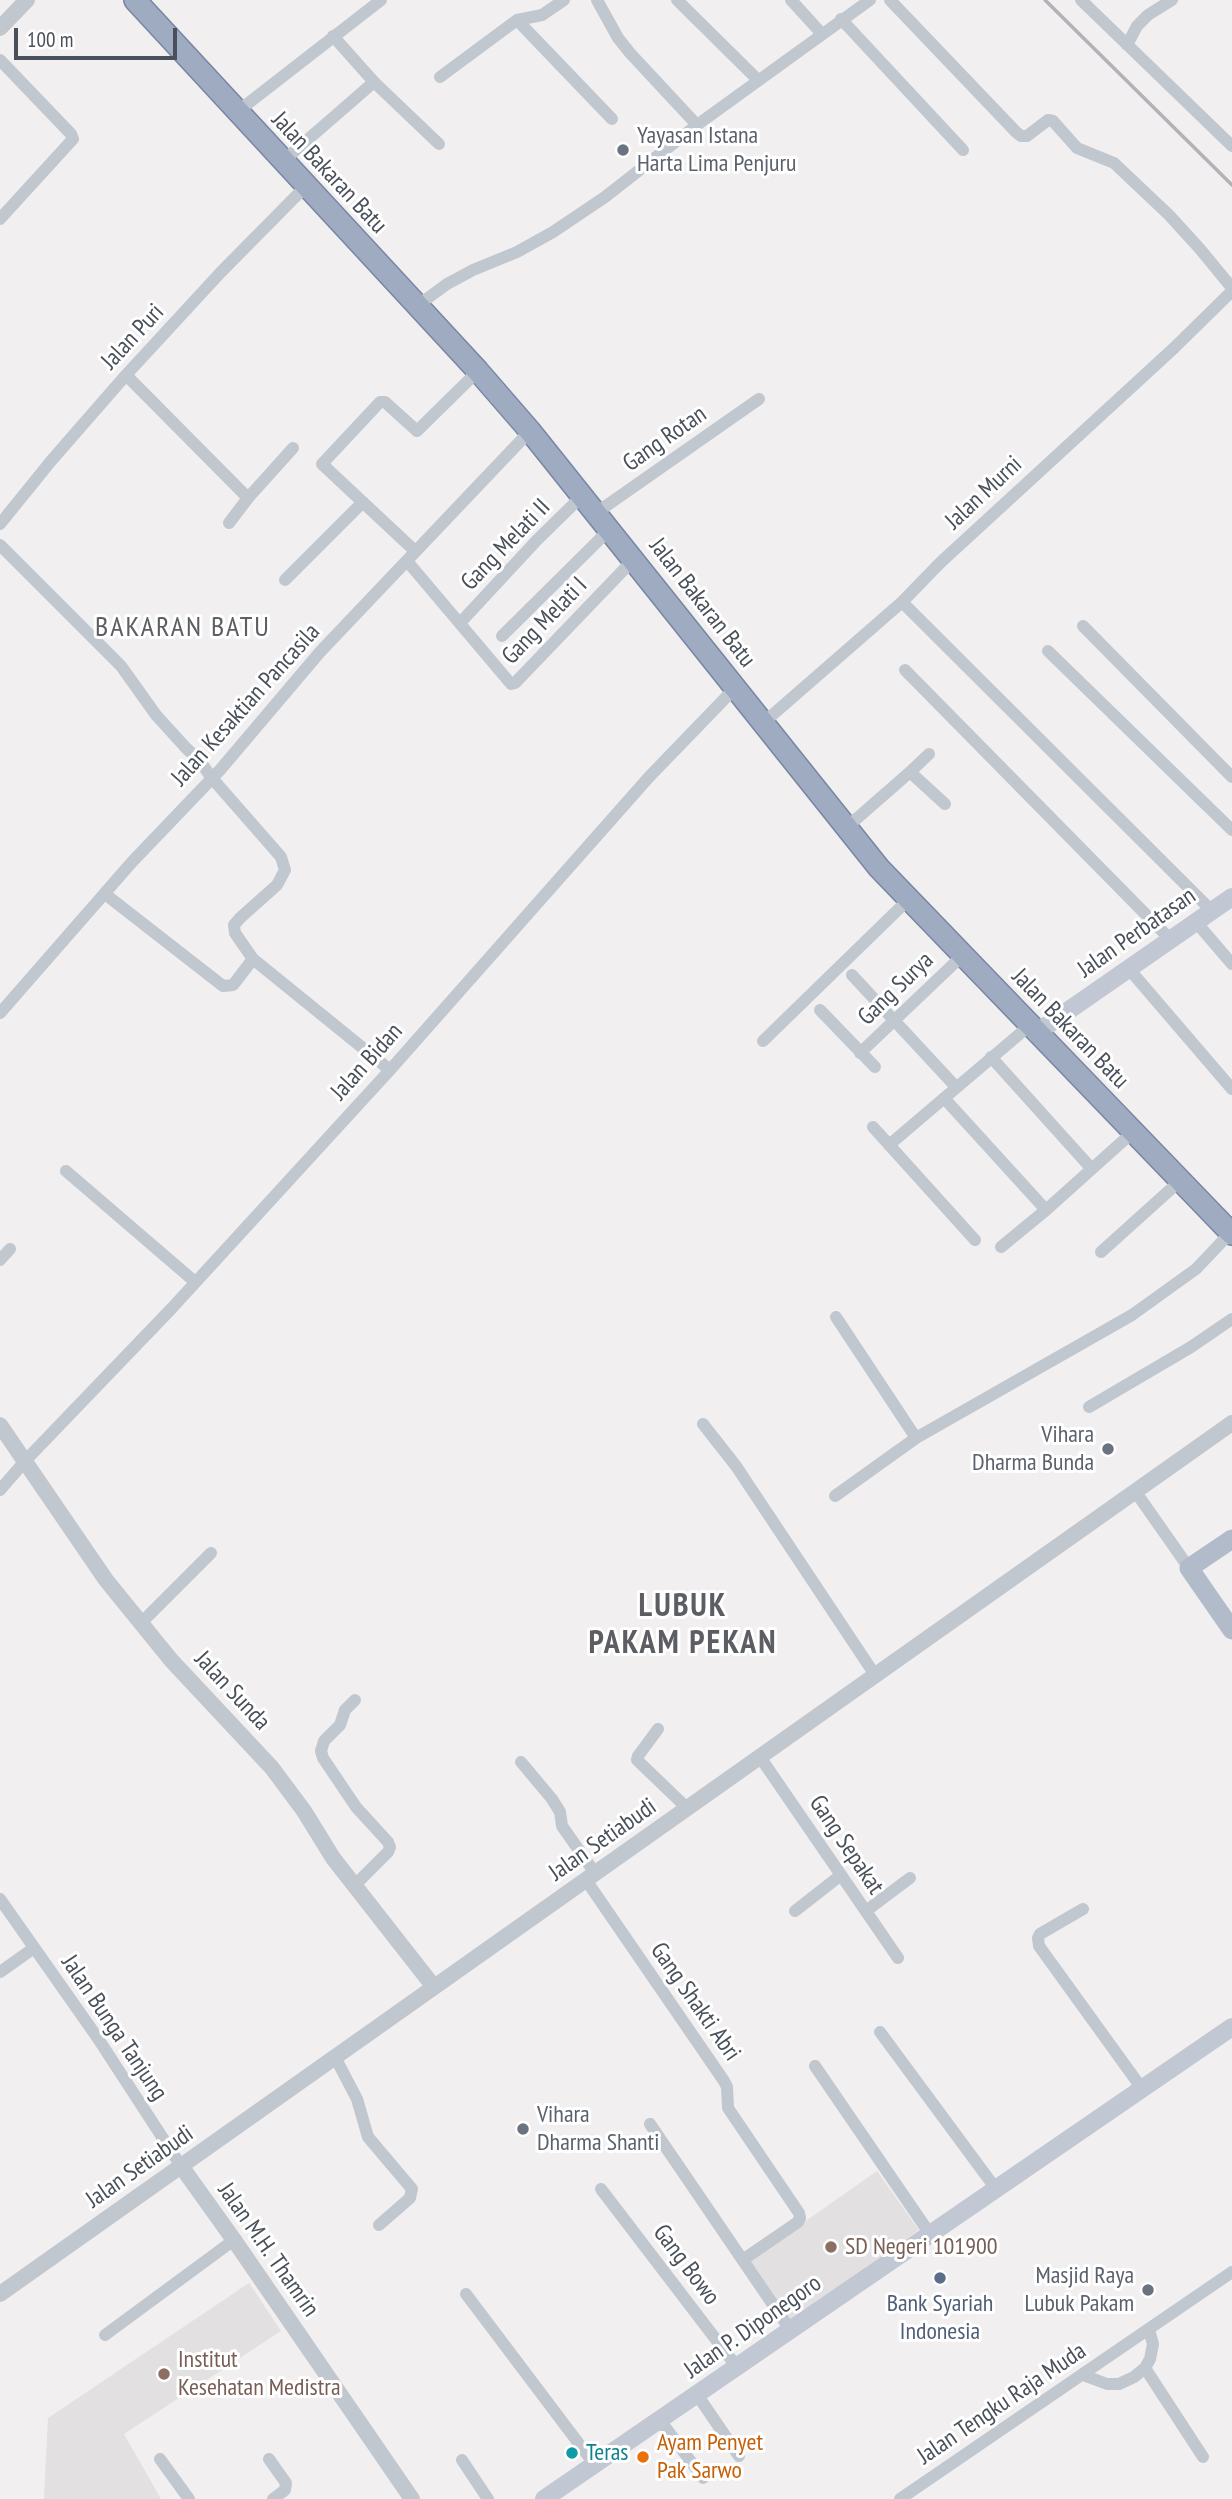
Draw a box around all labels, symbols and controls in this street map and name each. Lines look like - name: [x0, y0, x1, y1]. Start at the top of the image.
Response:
- scale bar: [18, 14, 180, 58]
- text: 100 m: [27, 26, 73, 53]
- street label: Jalan Bakaran Batu: [265, 106, 393, 240]
- place label: Yayasan Istana Harta Lima Penjuru: [637, 122, 797, 178]
- marker: Yayasan Istana Harta Lima Penjuru: [615, 142, 631, 158]
- street label: Jalan Puri: [96, 298, 170, 376]
- street label: Gang Rotan: [618, 400, 712, 478]
- street label: Jalan Murni: [940, 450, 1028, 536]
- street label: Gang Melati II: [455, 493, 557, 597]
- street label: Jalan Bakaran Batu: [643, 533, 761, 673]
- street label: Gang Melati I: [496, 571, 594, 671]
- district label: BAKARAN BATU: [97, 611, 269, 645]
- street label: Jalan Kesaktian Pancasila: [166, 618, 326, 792]
- street label: Jalan Perbatasan: [1073, 882, 1201, 984]
- street label: Gang Surya: [852, 946, 940, 1032]
- street label: Jalan Bakaran Batu: [1006, 963, 1134, 1095]
- street label: Jalan Bidan: [325, 1018, 409, 1106]
- place label: Vihara Dharma Bunda: [972, 1421, 1094, 1477]
- marker: Vihara Dharma Bunda: [1100, 1441, 1116, 1457]
- district label: LUBUK PAKAM PEKAN: [590, 1588, 776, 1663]
- street label: Jalan Sunda: [188, 1646, 276, 1736]
- street label: Gang Sepakat: [802, 1790, 890, 1900]
- street label: Jalan Setiabudi: [544, 1793, 662, 1887]
- street label: Gang Shakti Abri: [644, 1937, 746, 2067]
- street label: Jalan Bunga Tanjung: [55, 1950, 173, 2106]
- place label: Vihara Dharma Shanti: [537, 2101, 659, 2157]
- street label: Jalan Setiabudi: [81, 2120, 199, 2214]
- marker: Vihara Dharma Shanti: [515, 2121, 531, 2137]
- street label: Jalan M.H. Thamrin: [211, 2178, 325, 2322]
- street label: Gang Bowo: [646, 2219, 726, 2311]
- place label: SD Negeri 101900: [845, 2233, 998, 2261]
- marker: SD Negeri 101900: [823, 2239, 839, 2255]
- place label: Masjid Raya Lubuk Pakam: [1024, 2262, 1134, 2318]
- street label: Jalan P. Diponegoro: [679, 2269, 827, 2385]
- marker: Bank Syariah Indonesia: [932, 2270, 948, 2286]
- marker: Masjid Raya Lubuk Pakam: [1140, 2282, 1156, 2298]
- place label: Bank Syariah Indonesia: [887, 2290, 993, 2346]
- street label: Jalan Tengku Raja Muda: [912, 2337, 1092, 2471]
- place label: Institut Kesehatan Medistra: [178, 2346, 341, 2402]
- marker: Institut Kesehatan Medistra: [156, 2366, 172, 2382]
- place label: Ayam Penyet Pak Sarwo: [657, 2429, 763, 2485]
- place label: Teras: [586, 2439, 628, 2467]
- marker: Teras: [564, 2445, 580, 2461]
- marker: Ayam Penyet Pak Sarwo: [635, 2449, 651, 2465]

